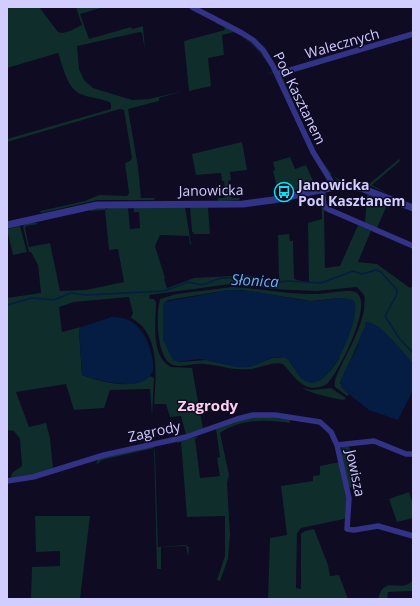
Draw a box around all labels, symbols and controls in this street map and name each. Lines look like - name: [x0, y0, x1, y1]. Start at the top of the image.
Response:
- street label: Walecznych: [303, 23, 381, 63]
- street label: Pod Kasztanem: [269, 49, 331, 147]
- place label: Janowicka Pod Kasztanem: [296, 175, 405, 210]
- street label: Janowicka: [176, 180, 244, 200]
- bus stop icon: Janowicka Pod Kasztanem: [273, 181, 295, 203]
- water label: Słonica: [231, 269, 280, 291]
- district label: Zagrody: [178, 395, 239, 415]
- street label: Zagrody: [126, 416, 183, 446]
- street label: Jowisza: [341, 446, 370, 498]

